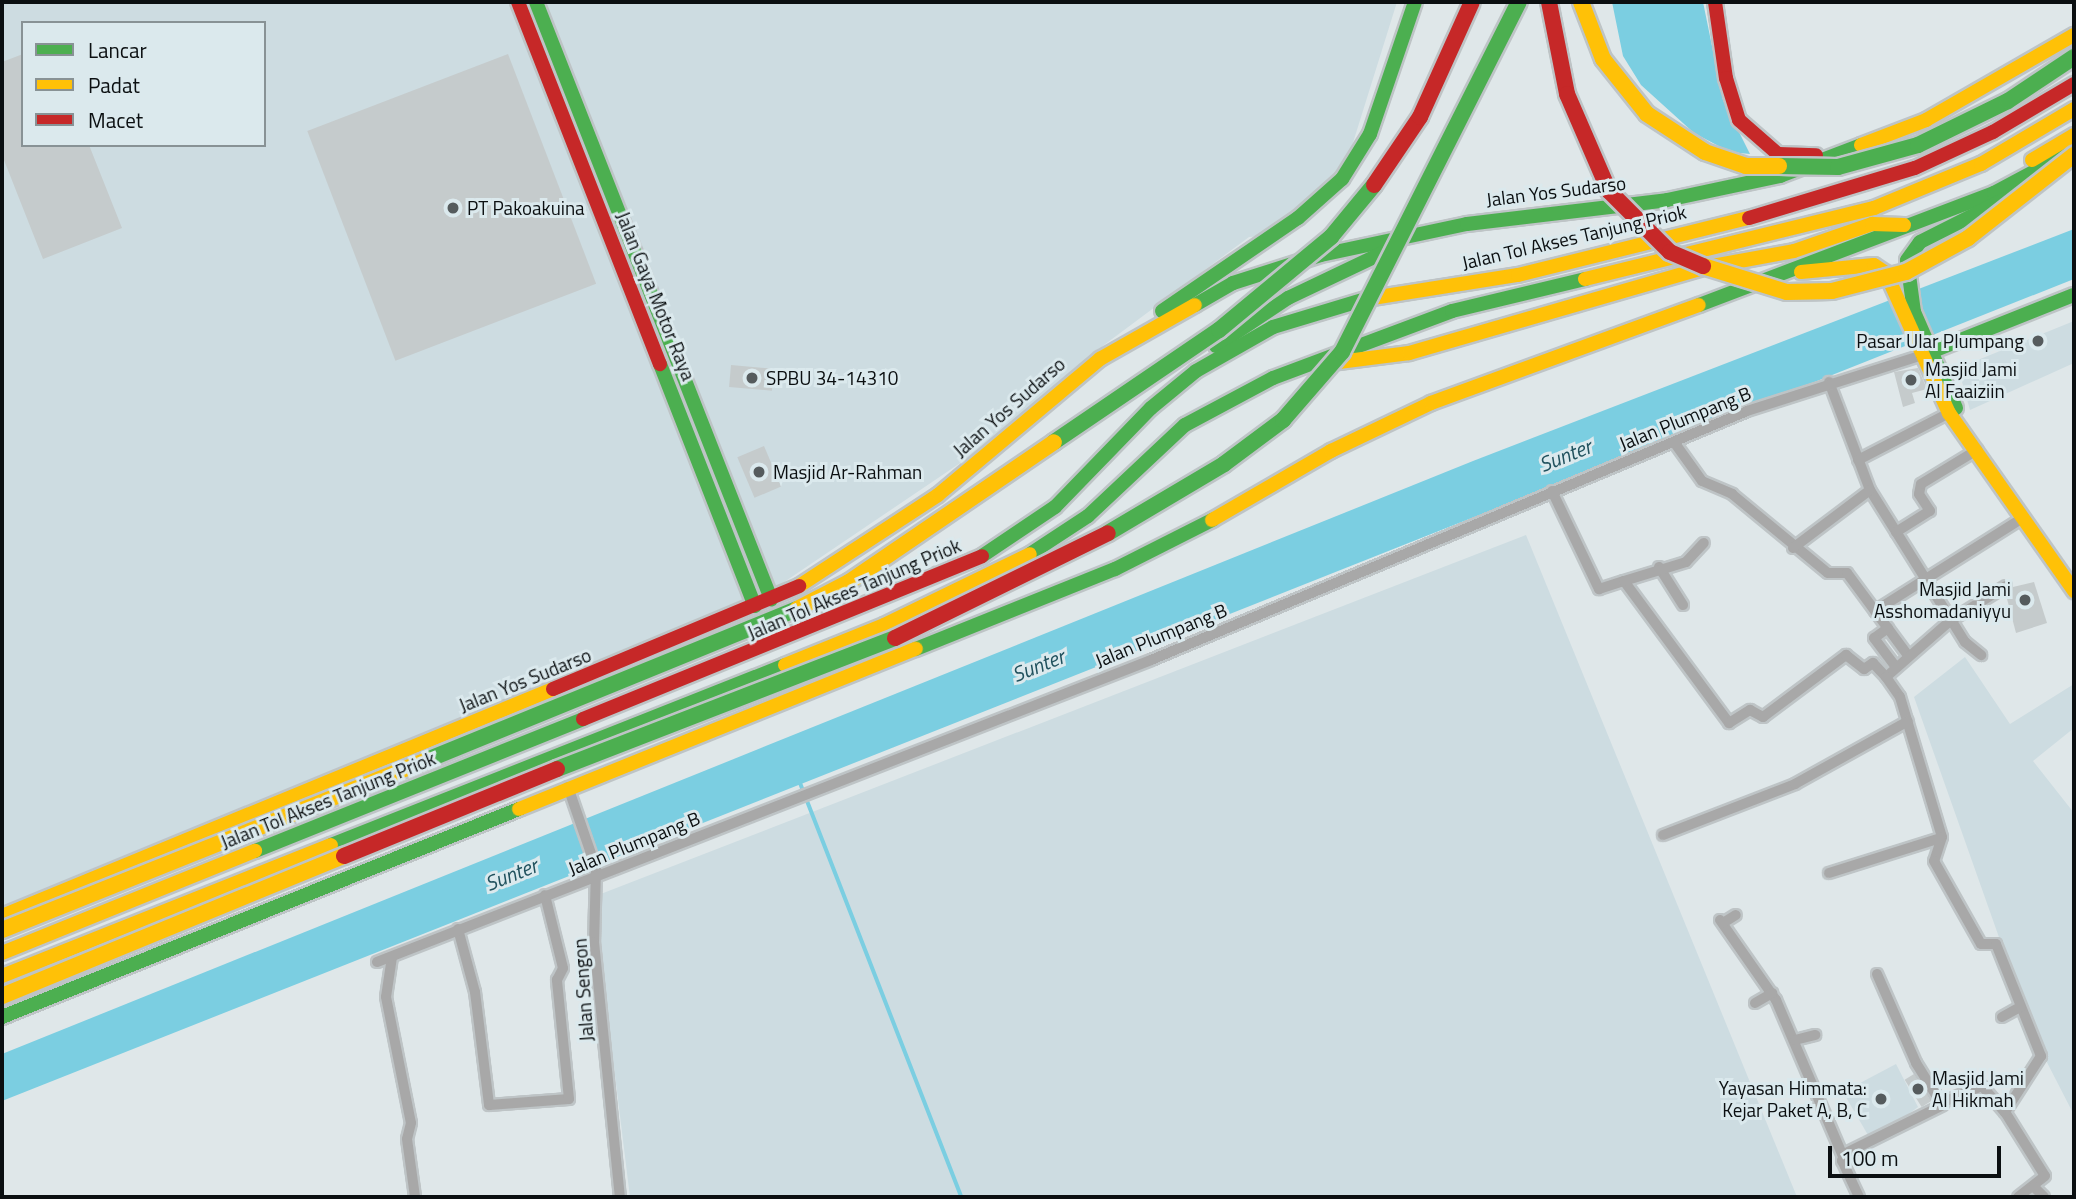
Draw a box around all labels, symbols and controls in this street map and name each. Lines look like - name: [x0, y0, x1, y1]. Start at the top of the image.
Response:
- legend: [21, 21, 266, 147]
- text: Lancar: [88, 34, 147, 66]
- text: Padat: [88, 69, 140, 101]
- text: Macet: [88, 104, 143, 136]
- street label: Jalan Yos Sudarso: [1485, 171, 1627, 211]
- place label: PT Pakoakuina: [467, 197, 585, 219]
- marker: PT Pakoakuina: [445, 200, 461, 216]
- street label: Jalan Tol Akses Tanjung Priok: [1460, 200, 1688, 274]
- street label: Jalan Gaya Motor Raya: [612, 208, 700, 384]
- place label: Pasar Ular Plumpang: [1856, 330, 2024, 352]
- marker: Pasar Ular Plumpang: [2030, 333, 2046, 349]
- street label: Jalan Yos Sudarso: [948, 352, 1070, 462]
- place label: Masjid Jami Al Faaiziin: [1925, 358, 2017, 402]
- place label: SPBU 34-14310: [766, 367, 898, 389]
- marker: SPBU 34-14310: [744, 370, 760, 386]
- marker: Masjid Jami Al Faaiziin: [1903, 372, 1919, 388]
- street label: Jalan Plumpang B: [1616, 381, 1754, 455]
- water label: Sunter: [1535, 433, 1595, 477]
- place label: Masjid Ar-Rahman: [773, 461, 922, 483]
- marker: Masjid Ar-Rahman: [751, 464, 767, 480]
- street label: Jalan Tol Akses Tanjung Priok: [744, 534, 964, 644]
- place label: Masjid Jami Asshomadaniyyu: [1874, 578, 2011, 622]
- marker: Masjid Jami Asshomadaniyyu: [2017, 592, 2033, 608]
- street label: Jalan Plumpang B: [1092, 598, 1230, 672]
- street label: Jalan Yos Sudarso: [456, 643, 594, 717]
- water label: Sunter: [1008, 643, 1068, 687]
- street label: Jalan Tol Akses Tanjung Priok: [217, 746, 439, 854]
- street label: Jalan Plumpang B: [565, 806, 703, 880]
- water label: Sunter: [481, 852, 541, 896]
- street label: Jalan Sengon: [568, 938, 598, 1042]
- place label: Masjid Jami Al Hikmah: [1932, 1067, 2024, 1111]
- place label: Yayasan Himmata: Kejar Paket A, B, C: [1719, 1077, 1867, 1121]
- marker: Masjid Jami Al Hikmah: [1910, 1081, 1926, 1097]
- marker: Yayasan Himmata: Kejar Paket A, B, C: [1873, 1091, 1889, 1107]
- scale bar: [1831, 1132, 2004, 1176]
- text: 100 m: [1841, 1142, 1898, 1174]

